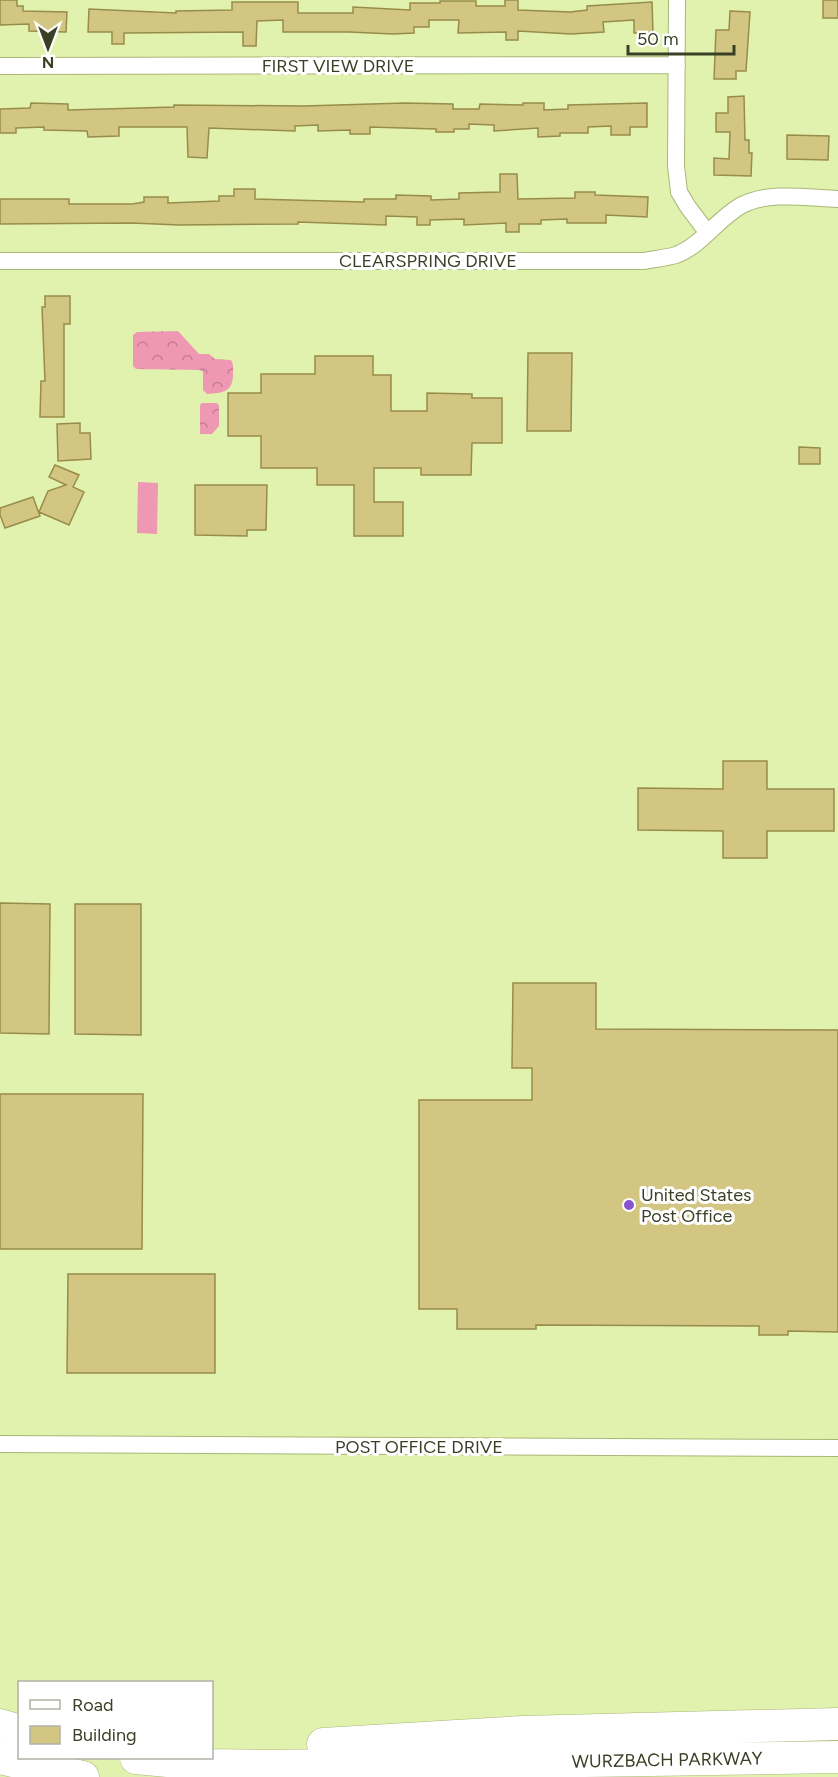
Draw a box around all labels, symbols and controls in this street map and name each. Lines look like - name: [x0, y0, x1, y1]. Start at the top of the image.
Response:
- north arrow: [18, 18, 78, 78]
- scale bar: [628, 18, 734, 56]
- text: 50 m: [637, 28, 679, 50]
- text: N: [42, 53, 54, 72]
- street label: FIRST VIEW DRIVE: [262, 55, 414, 77]
- street label: CLEARSPRING DRIVE: [339, 250, 517, 272]
- place label: United States Post Office: [641, 1184, 752, 1227]
- marker: United States Post Office: [622, 1198, 636, 1212]
- street label: POST OFFICE DRIVE: [335, 1436, 503, 1458]
- legend: [18, 1681, 213, 1759]
- text: Road: [72, 1694, 113, 1716]
- text: Building: [72, 1724, 137, 1746]
- street label: WURZBACH PARKWAY: [571, 1747, 763, 1773]

